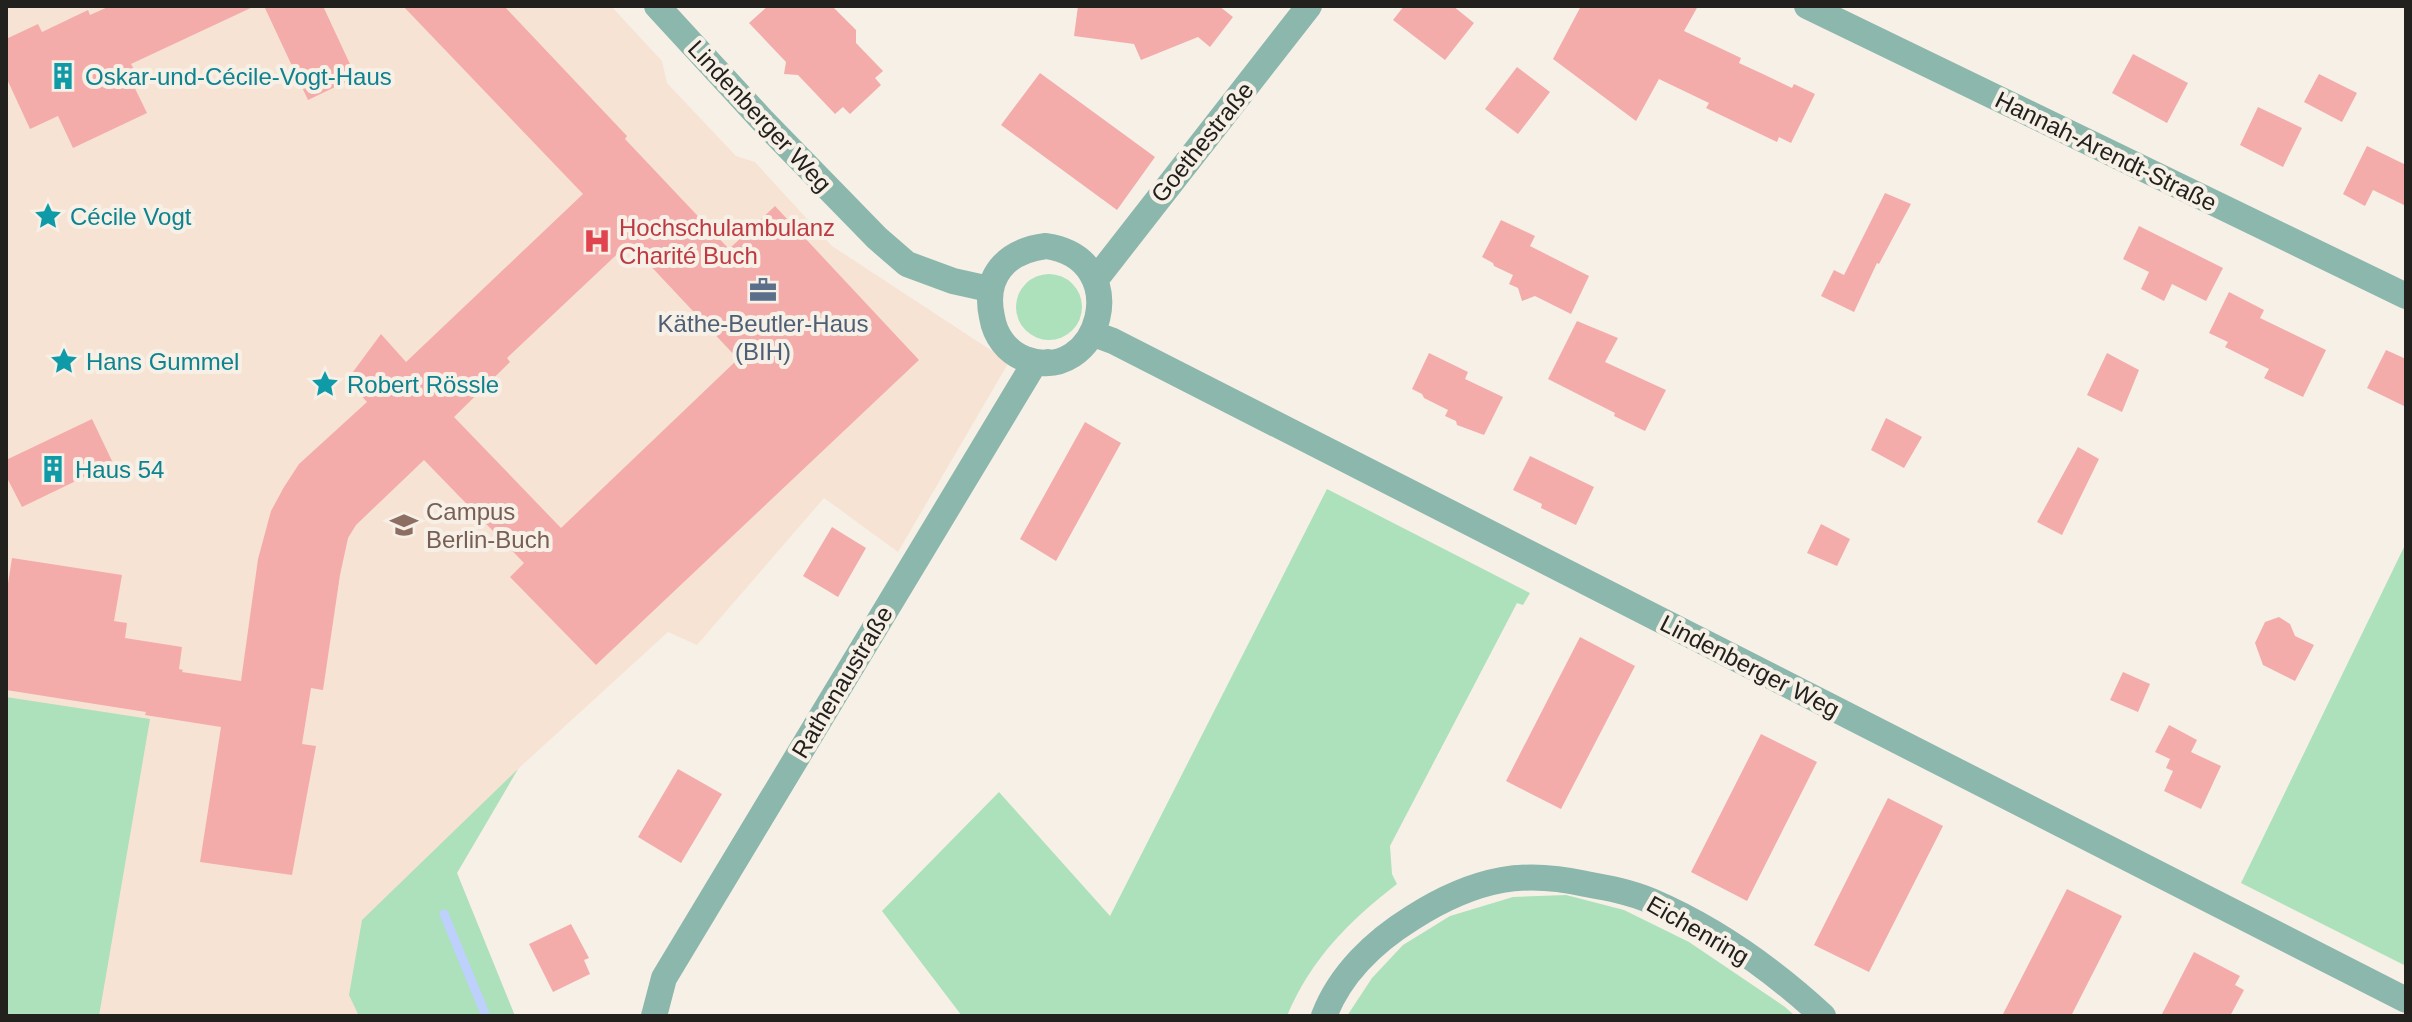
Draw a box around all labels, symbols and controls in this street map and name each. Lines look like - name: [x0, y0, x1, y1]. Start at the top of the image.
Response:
- street label: Lindenberger Weg: [683, 35, 837, 197]
- building icon: Oskar-und-Cécile-Vogt-Haus: [48, 61, 78, 91]
- place label: Oskar-und-Cécile-Vogt-Haus: [85, 63, 392, 90]
- street label: Goethestraße: [1145, 76, 1259, 208]
- street label: Hannah-Arendt-Straße: [1991, 86, 2221, 216]
- place icon: Cécile Vogt: [33, 201, 63, 231]
- place label: Cécile Vogt: [70, 203, 192, 230]
- place label: Hochschulambulanz Charité Buch: [619, 214, 835, 269]
- hospital icon: Hochschulambulanz Charité Buch: [582, 226, 612, 256]
- office icon: Käthe-Beutler-Haus (BIH): [748, 275, 778, 305]
- place label: Käthe-Beutler-Haus (BIH): [658, 310, 868, 365]
- place icon: Hans Gummel: [49, 346, 79, 376]
- place label: Hans Gummel: [86, 348, 239, 375]
- place icon: Robert Rössle: [310, 369, 340, 399]
- place label: Robert Rössle: [347, 371, 499, 398]
- building icon: Haus 54: [38, 454, 68, 484]
- place label: Haus 54: [75, 456, 164, 483]
- place label: Campus Berlin-Buch: [426, 498, 550, 553]
- school or university icon: Campus Berlin-Buch: [389, 510, 419, 540]
- street label: Rathenaustraße: [786, 601, 898, 763]
- street label: Lindenberger Weg: [1656, 609, 1844, 723]
- street label: Eichenring: [1642, 890, 1754, 970]

